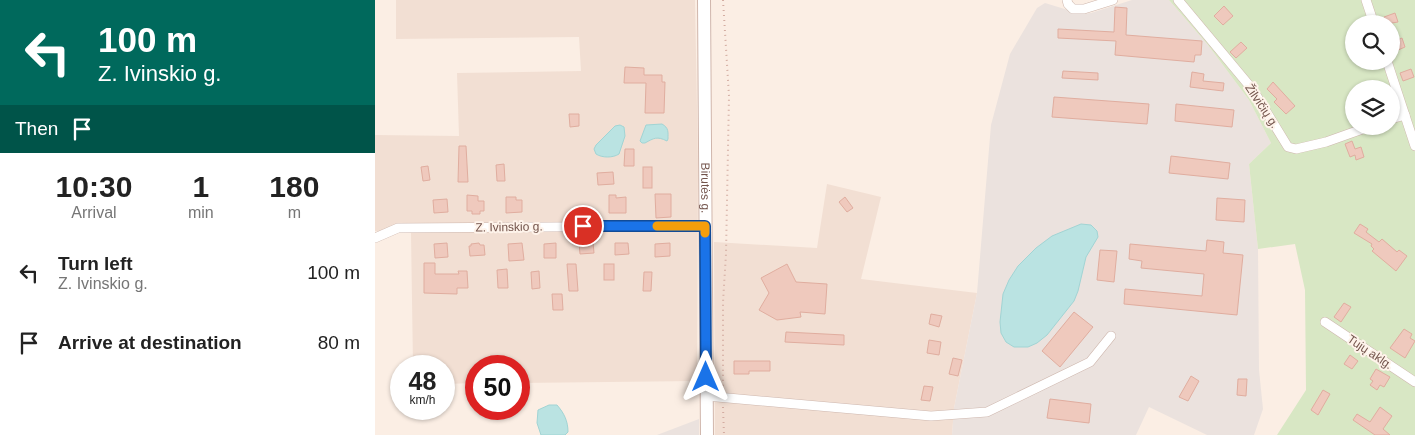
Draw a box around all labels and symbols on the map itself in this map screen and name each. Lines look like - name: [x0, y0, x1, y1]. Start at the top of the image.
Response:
- street label: Žilvičių g.: [1242, 81, 1283, 131]
- street label: Birutės g.: [698, 163, 712, 213]
- pin: [562, 205, 604, 247]
- street label: Z. Ivinskio g.: [475, 219, 543, 235]
- street label: Tujų aklg.: [1345, 332, 1395, 372]
- position arrow: [679, 350, 731, 402]
- speed limit sign: 50: [465, 355, 530, 420]

